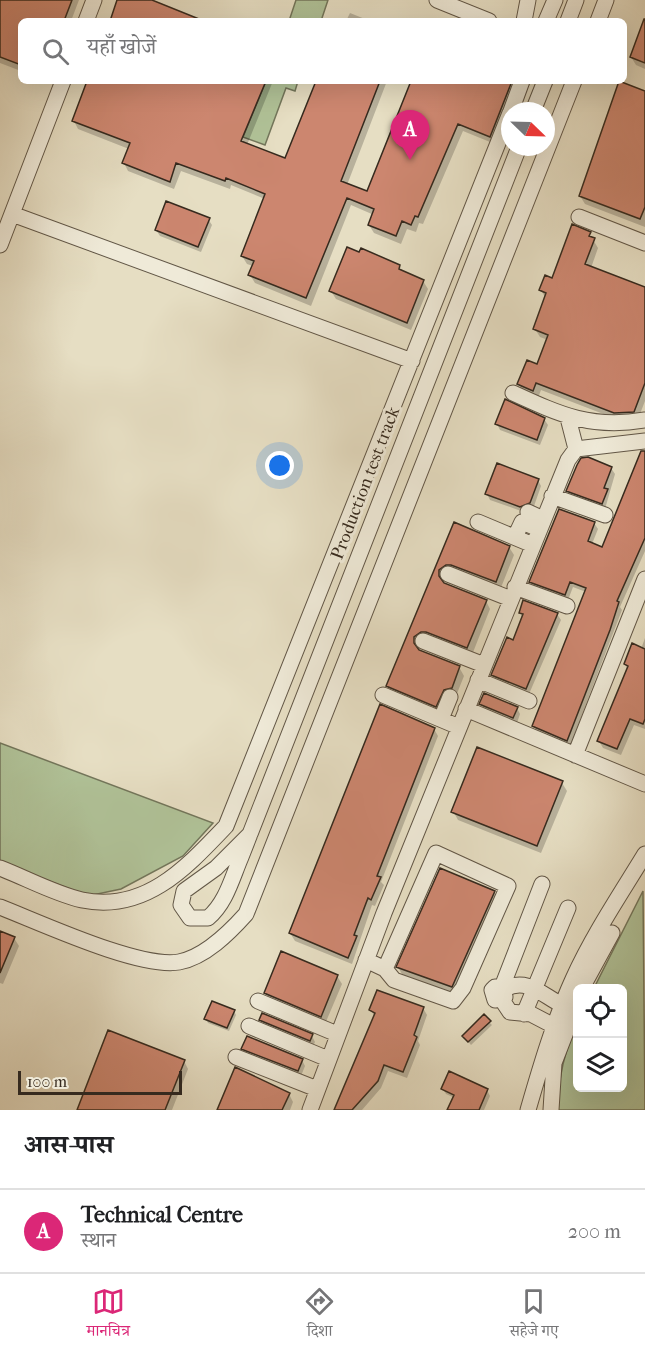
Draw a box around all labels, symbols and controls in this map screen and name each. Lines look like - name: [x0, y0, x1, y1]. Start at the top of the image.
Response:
- search box: [18, 18, 627, 84]
- text: यहाँ खोजें: [87, 34, 156, 60]
- icon: search: [39, 35, 72, 68]
- north arrow: [501, 102, 555, 156]
- pin: A: [390, 110, 430, 160]
- street label: Production test track: [327, 403, 405, 563]
- your location: [265, 451, 294, 480]
- map controls: [573, 984, 627, 1092]
- button: locate: [573, 984, 627, 1038]
- button: layers: [573, 1038, 627, 1092]
- scale bar: [18, 1068, 182, 1096]
- text: 100 m: [27, 1072, 67, 1091]
- text: आस-पास: [24, 1129, 113, 1160]
- text: Technical Centre: [81, 1202, 243, 1228]
- text: A: [37, 1220, 50, 1243]
- text: 200 m: [568, 1220, 621, 1243]
- text: स्थान: [81, 1229, 116, 1252]
- tab: मानचित्र: [87, 1285, 130, 1346]
- tab: दिशा: [303, 1285, 336, 1346]
- tab: सहेजे गए: [509, 1285, 558, 1346]

